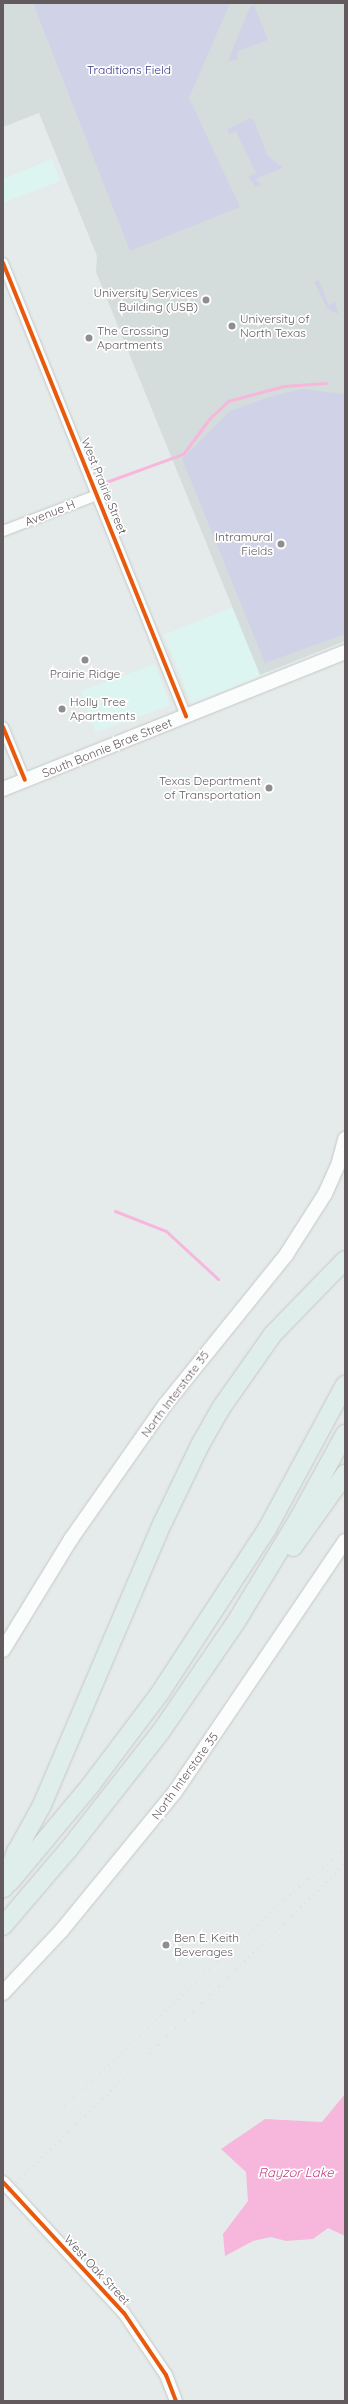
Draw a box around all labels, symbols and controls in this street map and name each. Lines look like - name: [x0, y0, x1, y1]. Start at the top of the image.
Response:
- park label: Traditions Field: [87, 63, 171, 77]
- place label: University Services Building (USB): [94, 286, 198, 314]
- marker: University Services Building (USB): [201, 295, 211, 305]
- place label: University of North Texas: [240, 312, 310, 340]
- marker: University of North Texas: [227, 321, 237, 331]
- place label: The Crossing Apartments: [97, 324, 169, 352]
- marker: The Crossing Apartments: [84, 333, 94, 343]
- street label: West Prairie Street: [78, 436, 130, 536]
- street label: Avenue H: [23, 497, 77, 529]
- place label: Intramural Fields: [215, 530, 273, 558]
- marker: Intramural Fields: [276, 539, 286, 549]
- marker: Prairie Ridge: [80, 655, 90, 665]
- place label: Prairie Ridge: [50, 667, 120, 681]
- place label: Holly Tree Apartments: [70, 695, 136, 723]
- marker: Holly Tree Apartments: [57, 704, 67, 714]
- street label: South Bonnie Brae Street: [40, 715, 174, 781]
- place label: Texas Department of Transportation: [159, 774, 261, 802]
- marker: Texas Department of Transportation: [264, 783, 274, 793]
- street label: North Interstate 35: [138, 1348, 212, 1440]
- street label: North Interstate 35: [149, 1730, 221, 1822]
- place label: Ben E. Keith Beverages: [174, 1931, 239, 1959]
- marker: Ben E. Keith Beverages: [161, 1940, 171, 1950]
- water label: Rayzor Lake: [258, 2164, 334, 2180]
- street label: West Oak Street: [61, 2232, 133, 2308]

